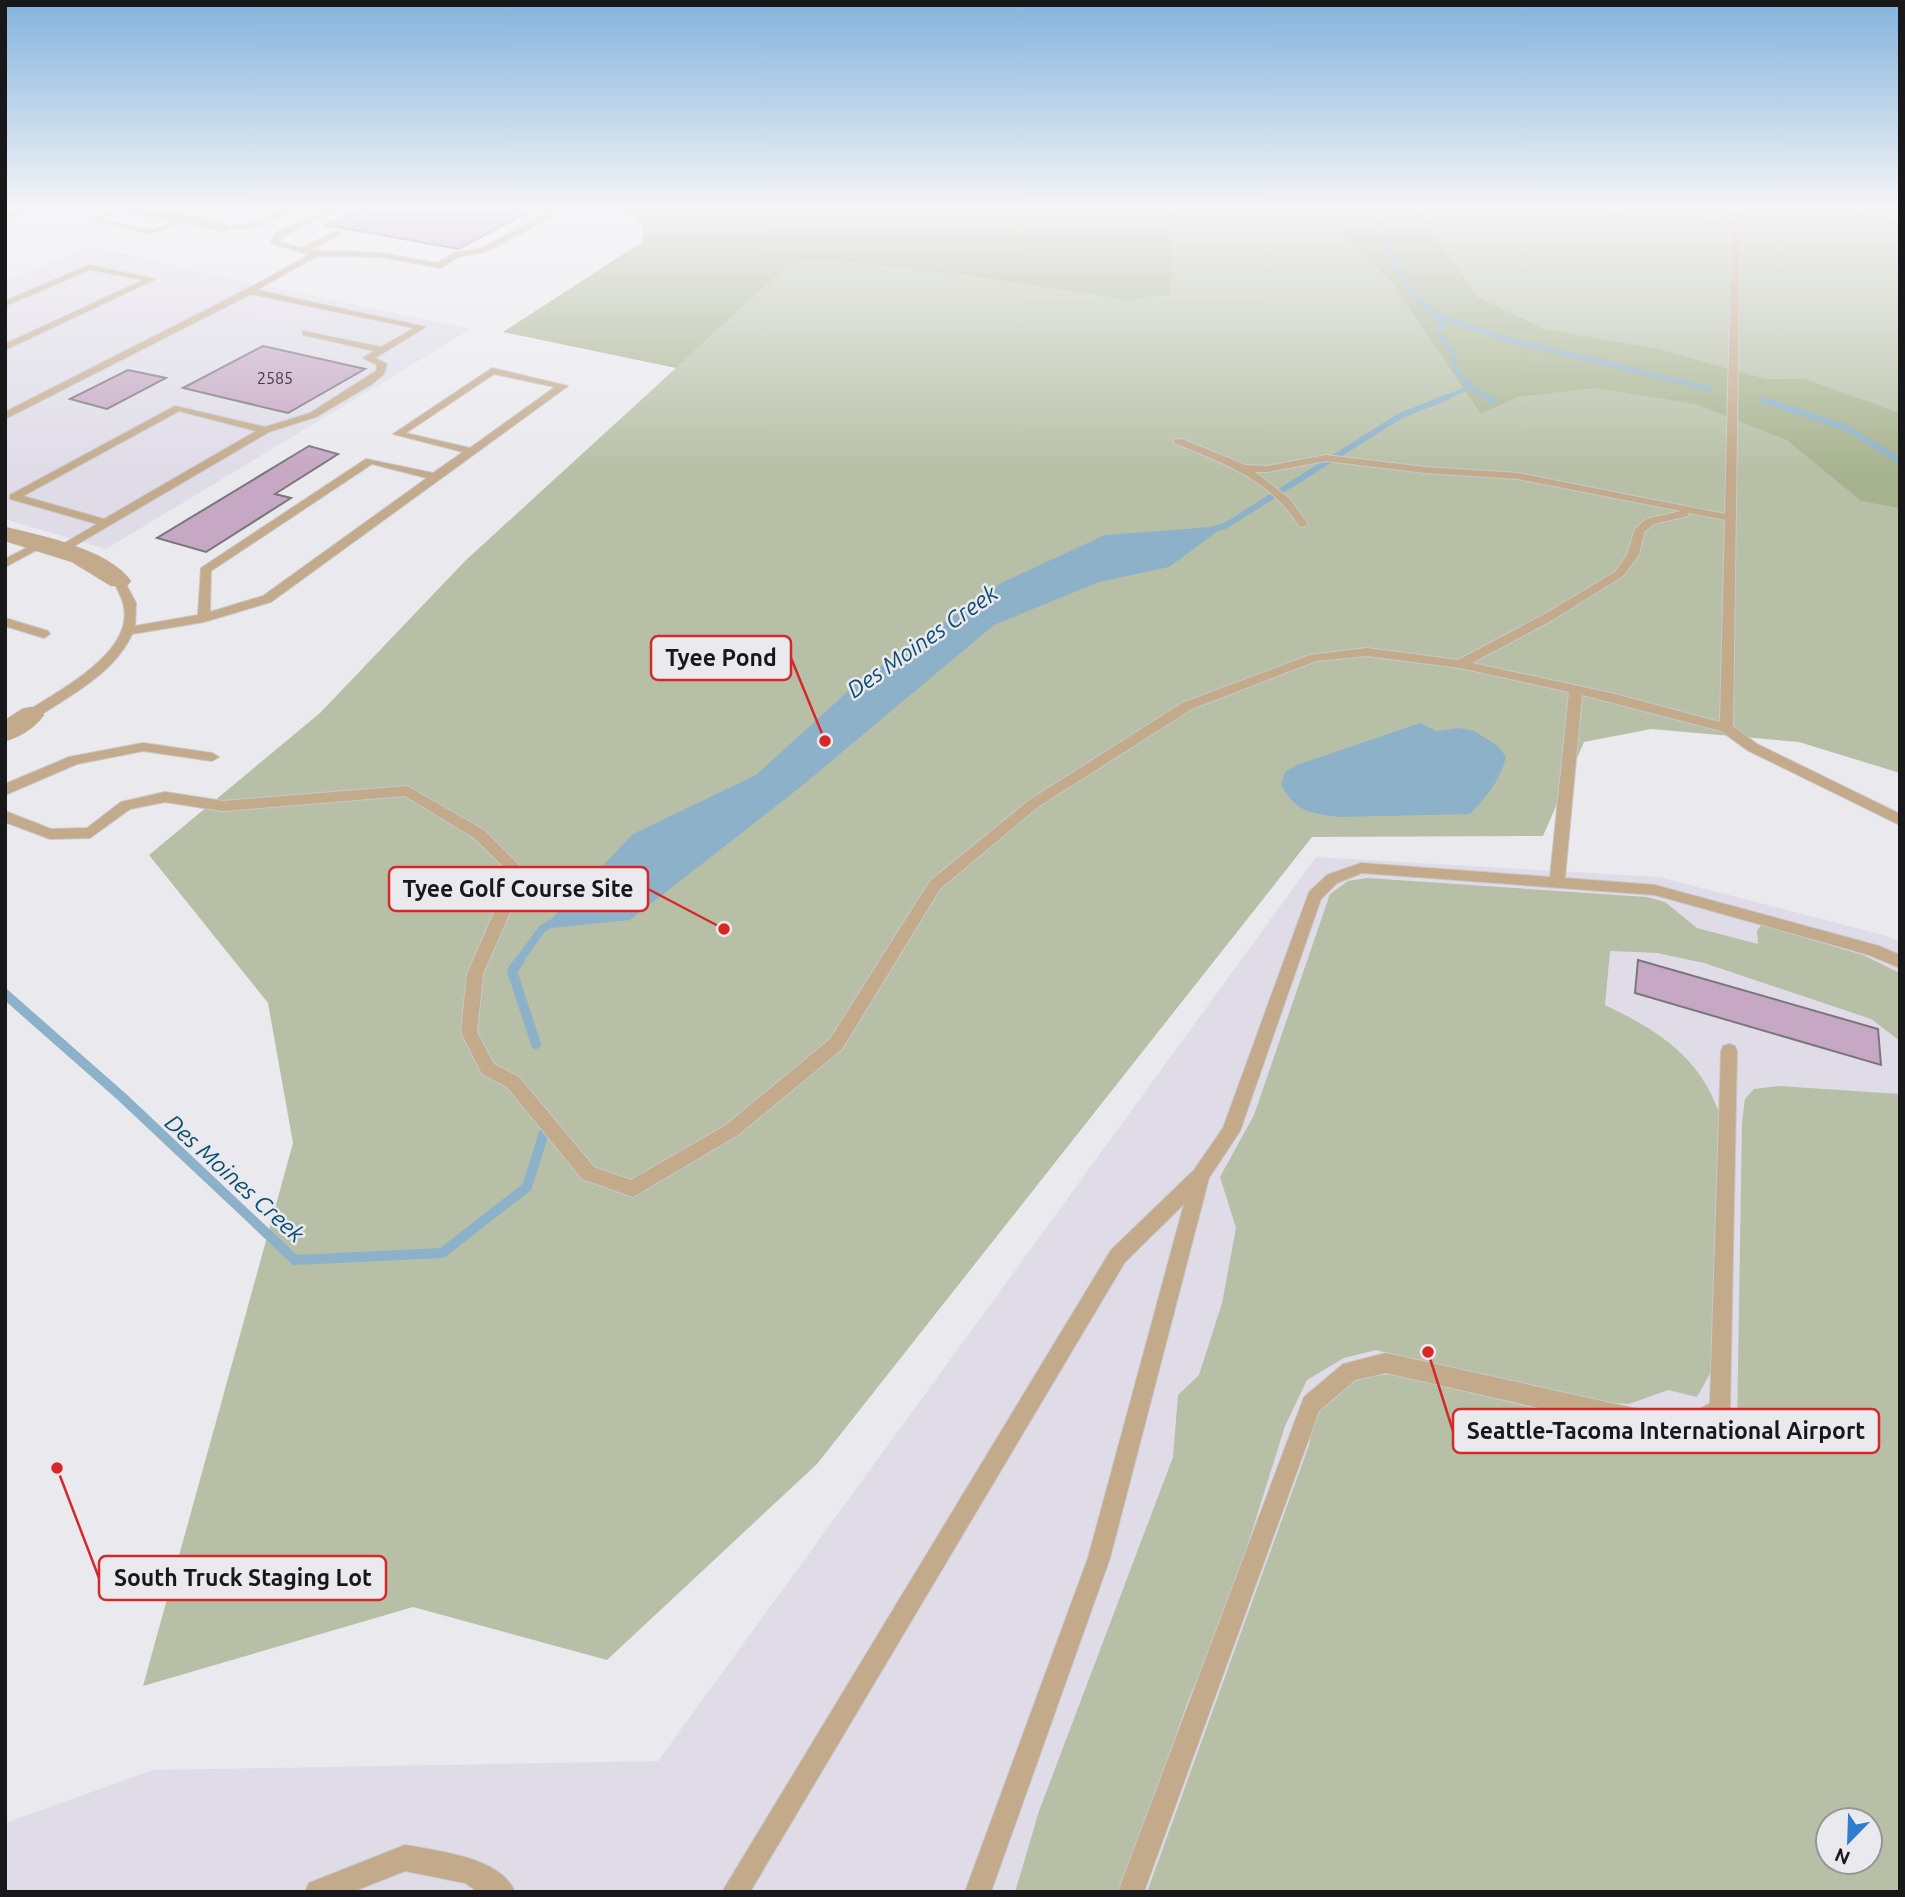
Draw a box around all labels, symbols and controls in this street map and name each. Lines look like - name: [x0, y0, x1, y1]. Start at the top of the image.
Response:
- house number: 2585: [257, 369, 293, 387]
- water label: Des Moines Creek: [842, 580, 1002, 702]
- callout: Tyee Pond: [651, 636, 791, 680]
- text: Tyee Pond: [665, 645, 777, 670]
- callout: Tyee Golf Course Site: [389, 867, 648, 911]
- text: Tyee Golf Course Site: [402, 876, 634, 901]
- water label: Des Moines Creek: [161, 1109, 310, 1247]
- callout: Seattle-Tacoma International Airport: [1453, 1409, 1879, 1453]
- text: Seattle-Tacoma International Airport: [1467, 1418, 1865, 1443]
- callout: South Truck Staging Lot: [99, 1556, 386, 1600]
- text: South Truck Staging Lot: [114, 1565, 372, 1590]
- north arrow: [1814, 1806, 1884, 1876]
- text: N: [1832, 1844, 1853, 1870]

